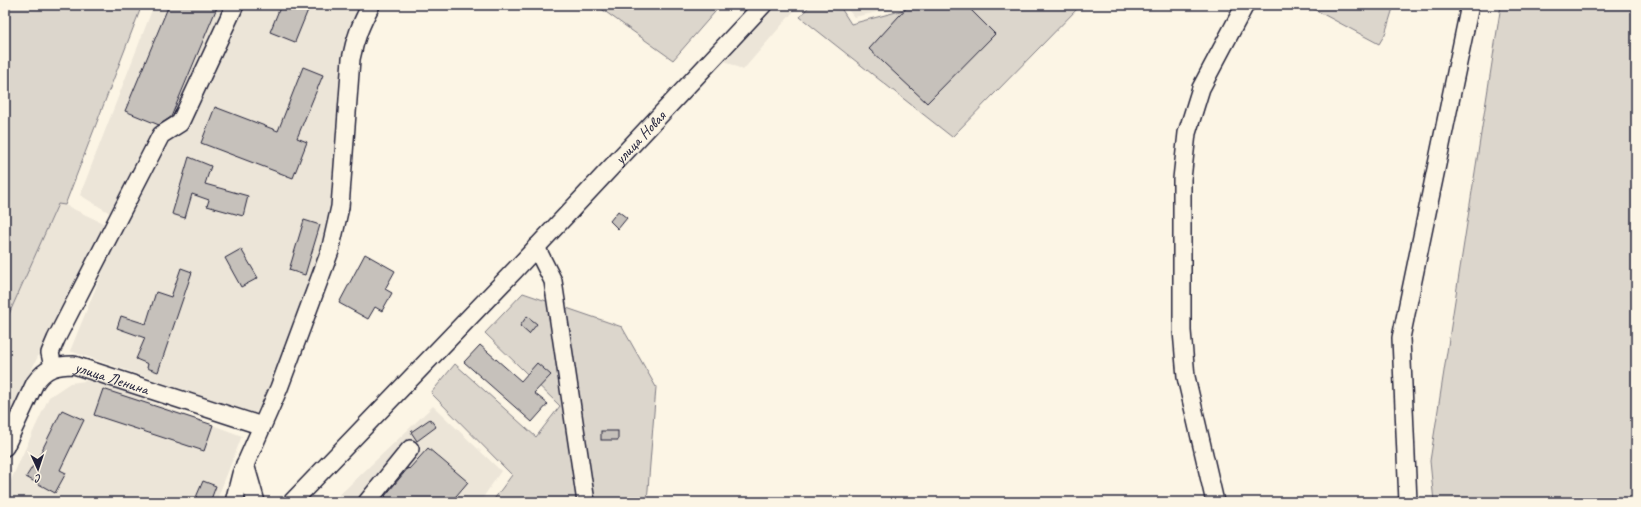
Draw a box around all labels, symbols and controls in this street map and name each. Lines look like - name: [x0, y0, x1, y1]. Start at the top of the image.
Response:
- street label: улица Новая: [610, 106, 671, 169]
- street label: улица Ленина: [72, 357, 152, 400]
- north arrow: [18, 449, 58, 489]
- text: С: [34, 472, 42, 486]

